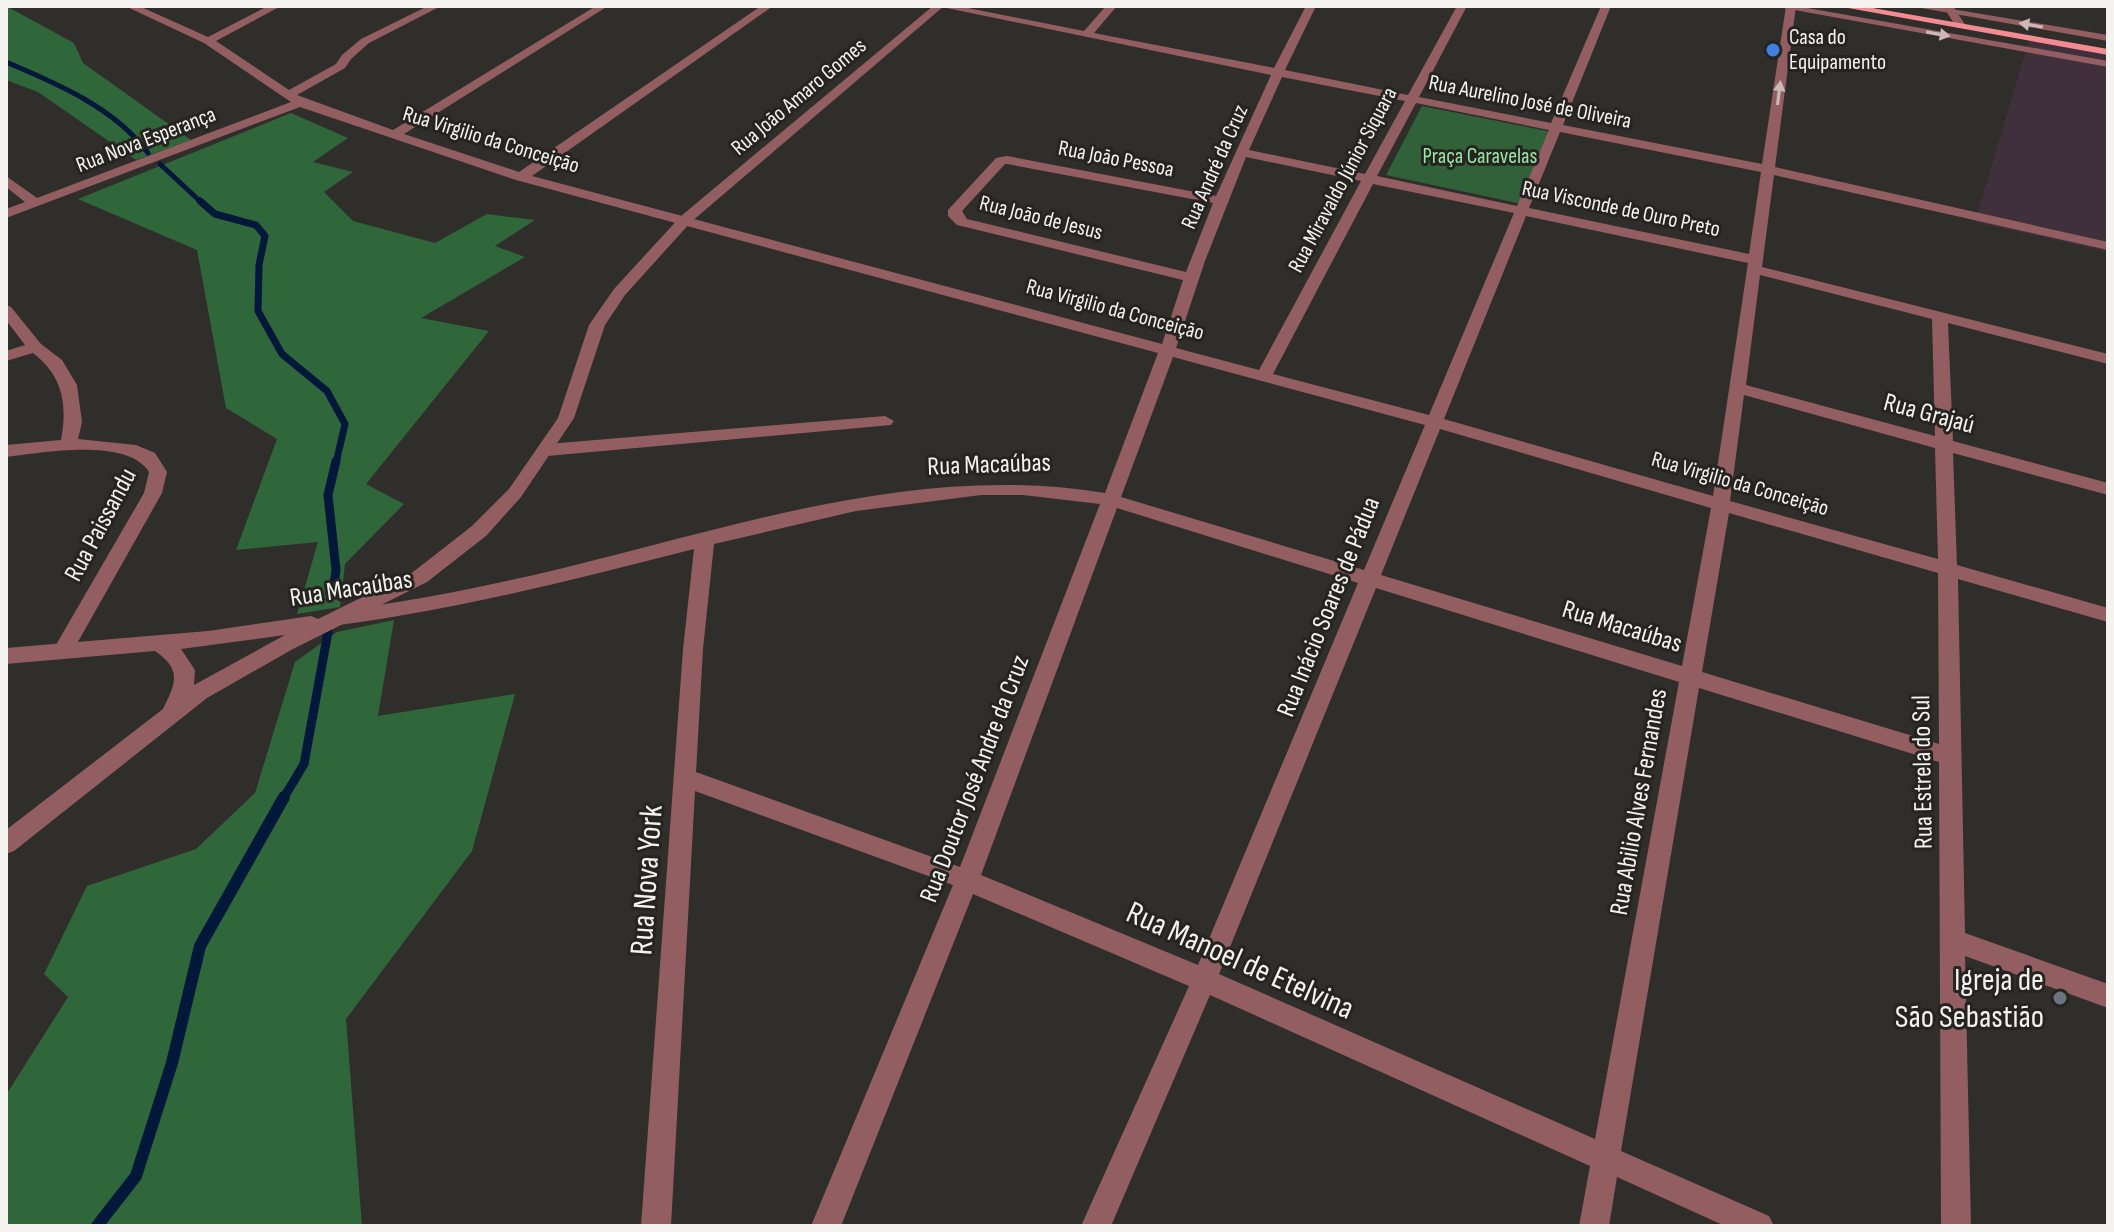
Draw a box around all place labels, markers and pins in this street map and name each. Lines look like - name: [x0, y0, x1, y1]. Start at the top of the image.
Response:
- place label: Casa do Equipamento: [1789, 24, 1886, 76]
- marker: Casa do Equipamento: [1764, 41, 1782, 59]
- place label: Igreja de São Sebastião: [1895, 961, 2044, 1037]
- marker: Igreja de São Sebastião: [2051, 989, 2069, 1007]

